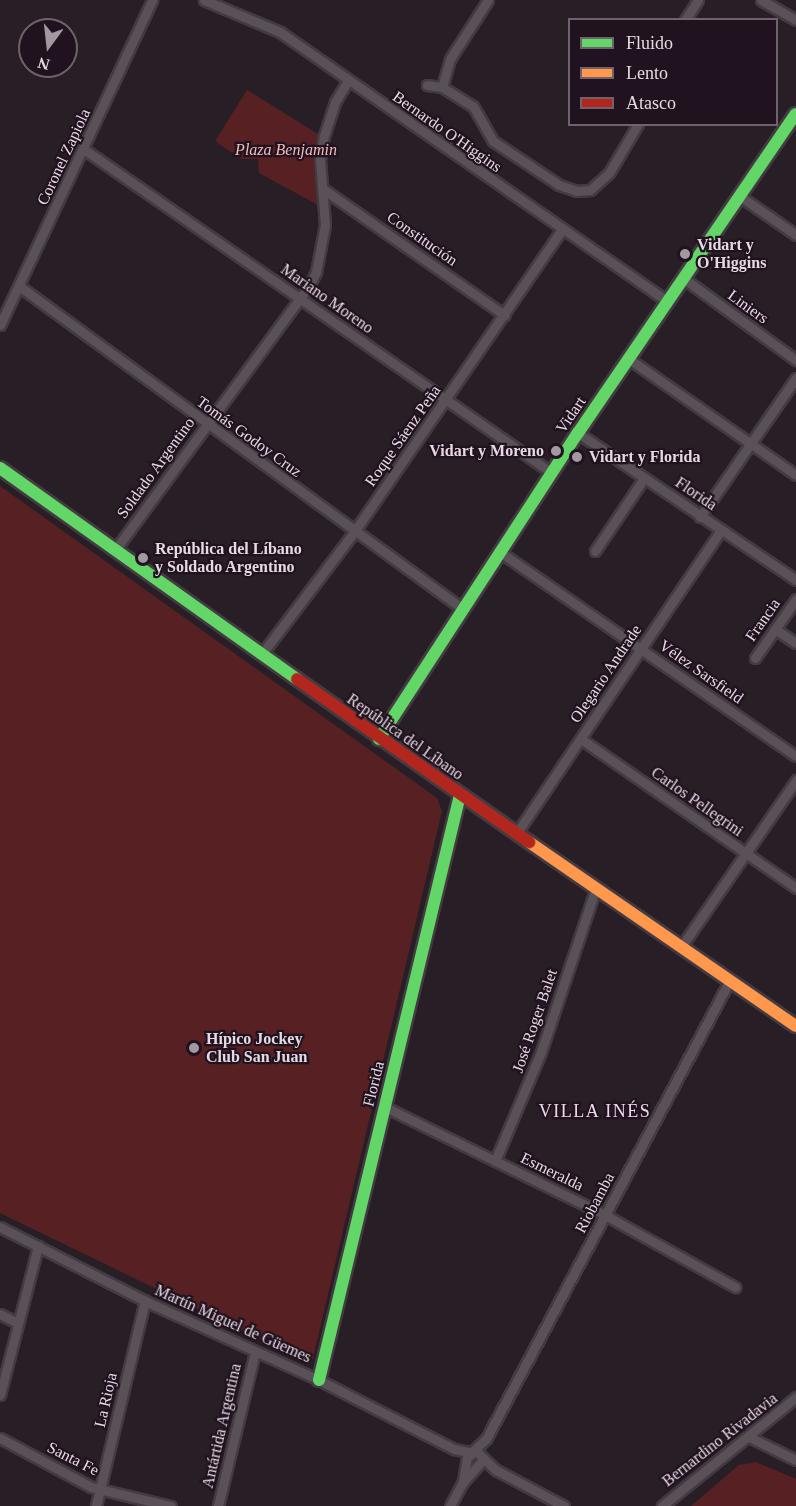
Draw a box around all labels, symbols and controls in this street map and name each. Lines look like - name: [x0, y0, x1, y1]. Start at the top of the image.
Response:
- north arrow: [18, 18, 78, 78]
- legend: [568, 18, 778, 126]
- text: Fluido: [626, 33, 673, 53]
- text: N: [36, 54, 52, 74]
- text: Lento: [626, 63, 668, 83]
- street label: Bernardo O'Higgins: [389, 87, 505, 177]
- text: Atasco: [626, 93, 676, 113]
- street label: Coronel Zapiola: [33, 106, 95, 208]
- park label: Plaza Benjamin: [235, 140, 337, 160]
- street label: Constitución: [383, 208, 461, 270]
- place label: Vidart y O'Higgins: [697, 235, 766, 273]
- marker: Vidart y O'Higgins: [678, 247, 692, 261]
- street label: Mariano Moreno: [277, 260, 377, 338]
- street label: Liniers: [724, 286, 772, 328]
- street label: Roque Sáenz Peña: [361, 382, 445, 490]
- street label: Tomás Godoy Cruz: [193, 392, 305, 482]
- street label: Vidart: [552, 393, 590, 437]
- street label: Soldado Argentino: [113, 413, 199, 523]
- place label: Vidart y Moreno: [429, 441, 544, 461]
- marker: Vidart y Moreno: [549, 444, 563, 458]
- place label: Vidart y Florida: [589, 447, 700, 467]
- marker: Vidart y Florida: [570, 450, 584, 464]
- street label: Florida: [671, 473, 721, 515]
- place label: República del Líbano y Soldado Argentino: [155, 539, 302, 577]
- marker: República del Líbano y Soldado Argentino: [136, 551, 150, 565]
- street label: Francia: [741, 595, 785, 645]
- street label: Olegario Andrade: [566, 621, 646, 727]
- street label: Vélez Sarsfield: [655, 636, 747, 708]
- street label: República del Líbano: [343, 690, 467, 784]
- street label: Carlos Pellegrini: [647, 763, 747, 841]
- street label: José Roger Balet: [508, 967, 562, 1075]
- place label: Hípico Jockey Club San Juan: [206, 1029, 307, 1067]
- marker: Hípico Jockey Club San Juan: [187, 1041, 201, 1055]
- street label: Florida: [359, 1059, 389, 1109]
- district label: VILLA INÉS: [538, 1100, 652, 1122]
- street label: Esmeralda: [517, 1149, 587, 1195]
- street label: Riobamba: [571, 1169, 619, 1237]
- street label: Martín Miguel de Güemes: [152, 1281, 314, 1367]
- street label: Antártida Argentina: [198, 1361, 246, 1491]
- street label: La Rioja: [90, 1371, 122, 1429]
- street label: Bernardino Rivadavia: [659, 1389, 781, 1491]
- street label: Santa Fe: [44, 1438, 102, 1480]

